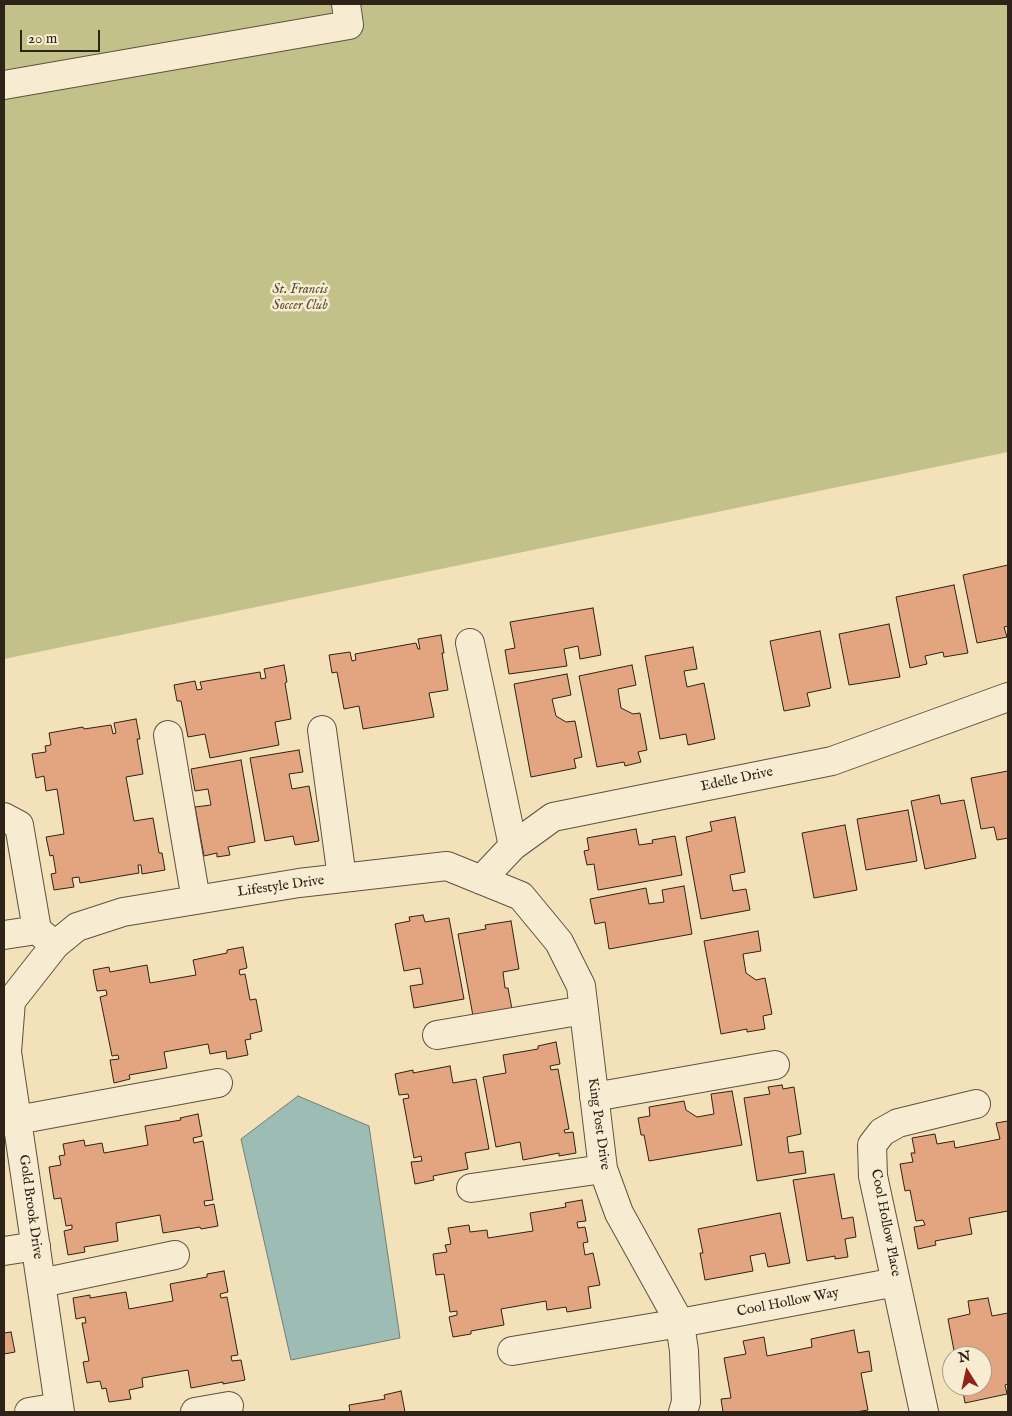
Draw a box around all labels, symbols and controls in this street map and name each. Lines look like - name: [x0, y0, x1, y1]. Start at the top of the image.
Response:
- scale bar: [22, 20, 102, 52]
- text: 20 m: [28, 29, 57, 48]
- park label: St. Francis Soccer Club: [272, 282, 328, 314]
- street label: Edelle Drive: [699, 764, 775, 796]
- street label: Lifestyle Drive: [237, 873, 325, 901]
- street label: King Post Drive: [583, 1077, 613, 1171]
- street label: Gold Brook Drive: [14, 1154, 46, 1260]
- street label: Cool Hollow Place: [866, 1168, 904, 1278]
- street label: Cool Hollow Way: [735, 1285, 841, 1321]
- north arrow: [942, 1346, 992, 1396]
- text: N: [957, 1347, 972, 1367]

